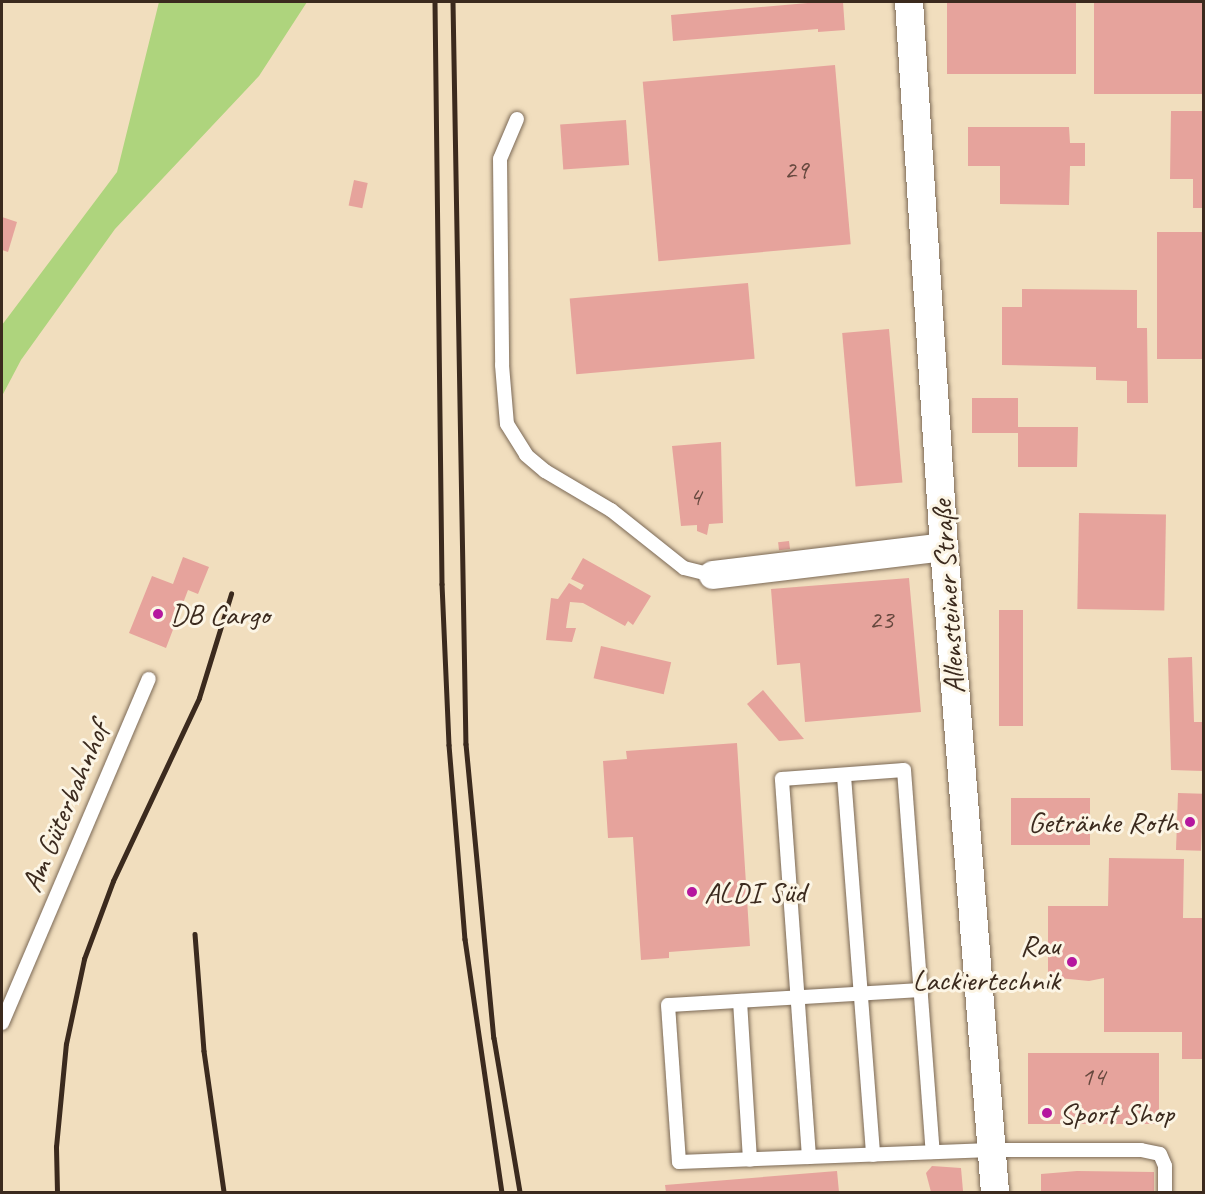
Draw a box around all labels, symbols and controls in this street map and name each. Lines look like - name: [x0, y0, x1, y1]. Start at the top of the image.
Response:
- house number: 29: [784, 154, 808, 186]
- house number: 4: [689, 481, 701, 513]
- street label: Allensteiner Straße: [923, 498, 973, 696]
- place label: DB Cargo: [170, 596, 269, 632]
- house number: 23: [869, 604, 893, 636]
- marker: DB Cargo: [151, 607, 165, 621]
- street label: Am Güterbahnhof: [13, 717, 117, 897]
- place label: Getränke Roth: [1028, 804, 1178, 840]
- marker: Getränke Roth: [1183, 815, 1197, 829]
- place label: ALDI Süd: [704, 874, 806, 910]
- marker: ALDI Süd: [685, 885, 699, 899]
- place label: Rau Lackiertechnik: [912, 927, 1060, 998]
- marker: Rau Lackiertechnik: [1065, 955, 1079, 969]
- house number: 14: [1081, 1061, 1105, 1093]
- place label: Sport Shop: [1059, 1095, 1175, 1131]
- marker: Sport Shop: [1040, 1106, 1054, 1120]

